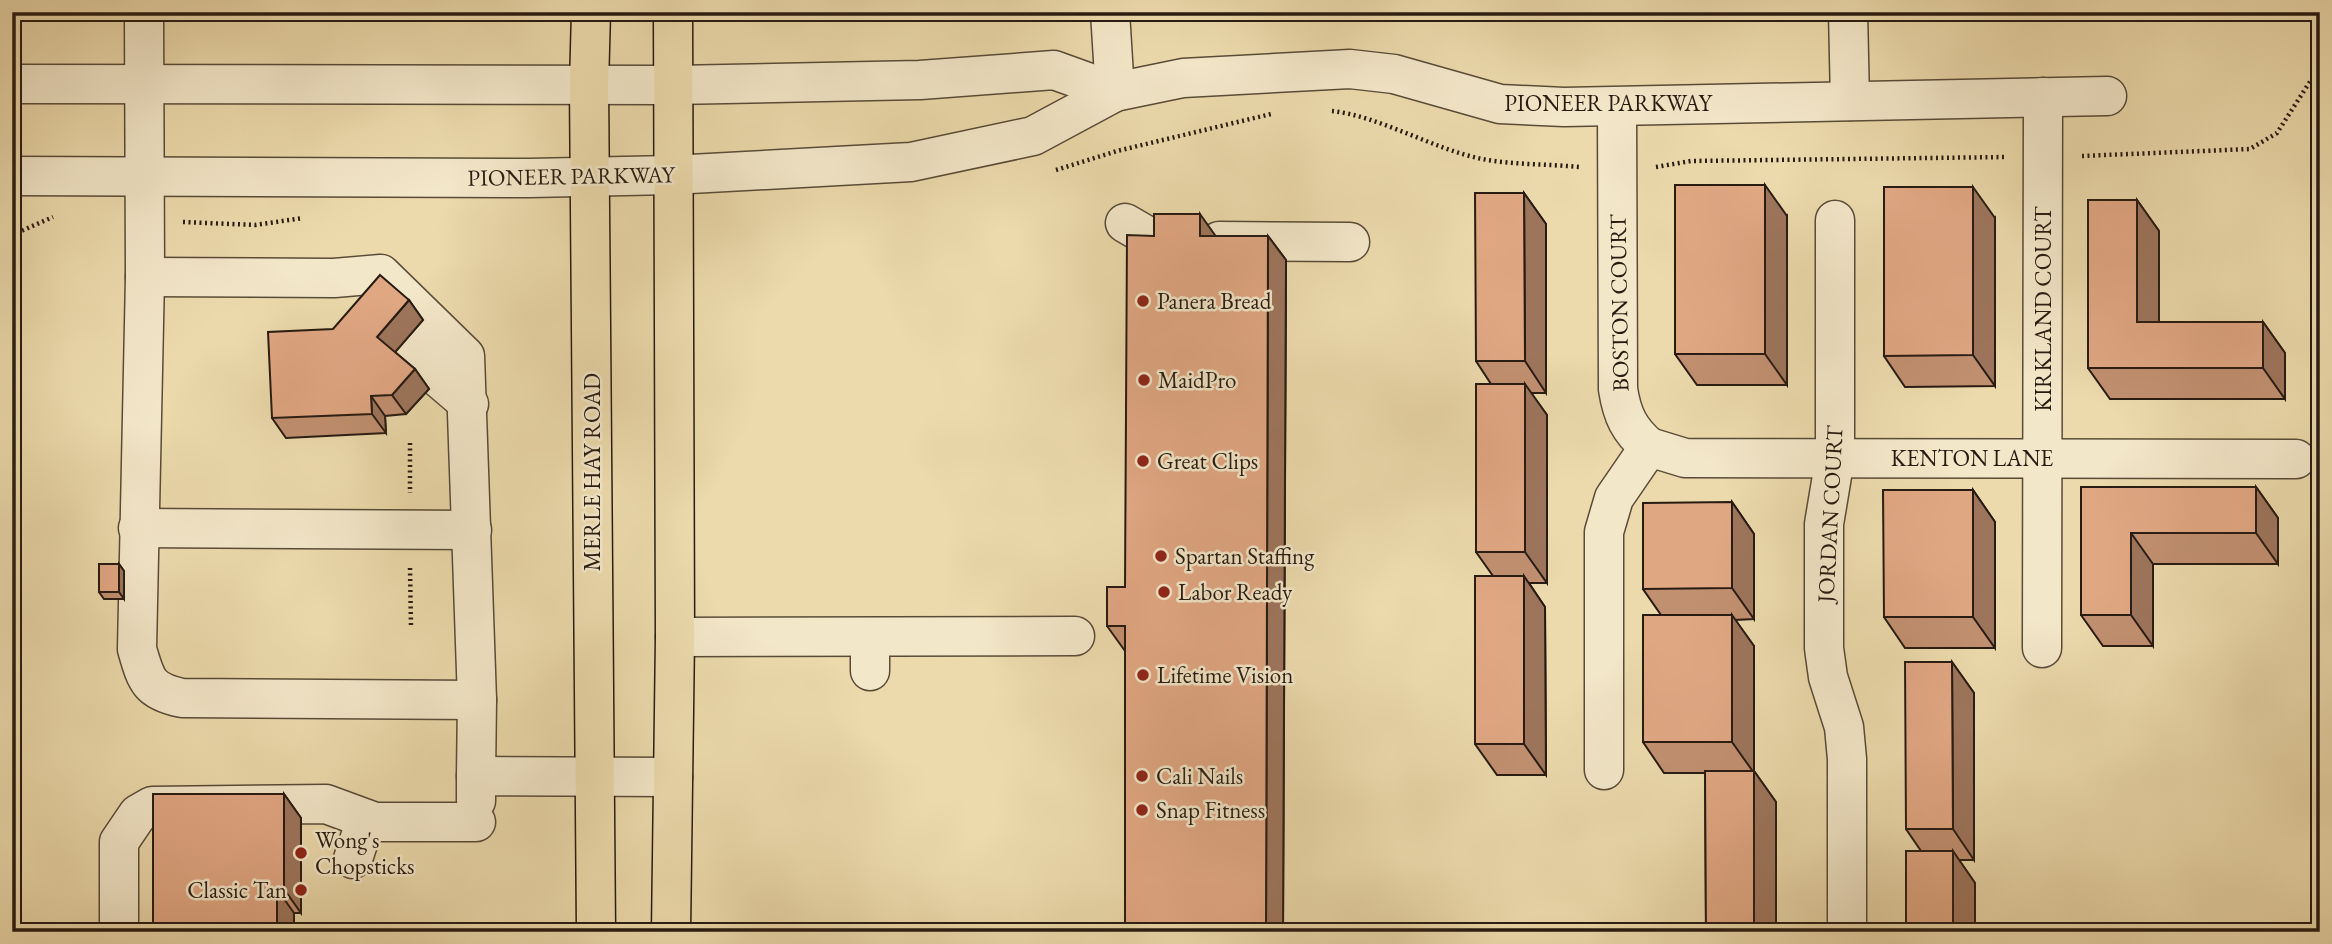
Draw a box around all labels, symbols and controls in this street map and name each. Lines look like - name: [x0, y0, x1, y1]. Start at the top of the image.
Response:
- street label: PIONEER PARKWAY: [1504, 88, 1713, 118]
- street label: PIONEER PARKWAY: [467, 159, 677, 193]
- street label: KIRKLAND COURT: [2028, 206, 2058, 412]
- street label: BOSTON COURT: [1602, 213, 1636, 392]
- place label: Panera Bread: [1157, 286, 1272, 316]
- marker: Panera Bread: [1135, 293, 1151, 309]
- place label: MaidPro: [1158, 365, 1236, 395]
- marker: MaidPro: [1136, 372, 1152, 388]
- street label: MERLE HAY ROAD: [577, 373, 607, 571]
- street label: JORDAN COURT: [1810, 424, 1850, 605]
- street label: KENTON LANE: [1891, 443, 2053, 473]
- place label: Great Clips: [1157, 446, 1258, 476]
- marker: Great Clips: [1135, 453, 1151, 469]
- place label: Spartan Staffing: [1175, 541, 1315, 571]
- marker: Spartan Staffing: [1153, 548, 1169, 564]
- place label: Labor Ready: [1178, 577, 1293, 607]
- marker: Labor Ready: [1156, 584, 1172, 600]
- place label: Lifetime Vision: [1157, 660, 1293, 690]
- marker: Lifetime Vision: [1135, 667, 1151, 683]
- place label: Cali Nails: [1156, 761, 1243, 791]
- marker: Cali Nails: [1134, 768, 1150, 784]
- place label: Snap Fitness: [1156, 795, 1265, 825]
- marker: Snap Fitness: [1134, 802, 1150, 818]
- place label: Wong's Chopsticks: [315, 825, 414, 881]
- marker: Wong's Chopsticks: [293, 845, 309, 861]
- place label: Classic Tan: [187, 875, 287, 905]
- marker: Classic Tan: [293, 882, 309, 898]

